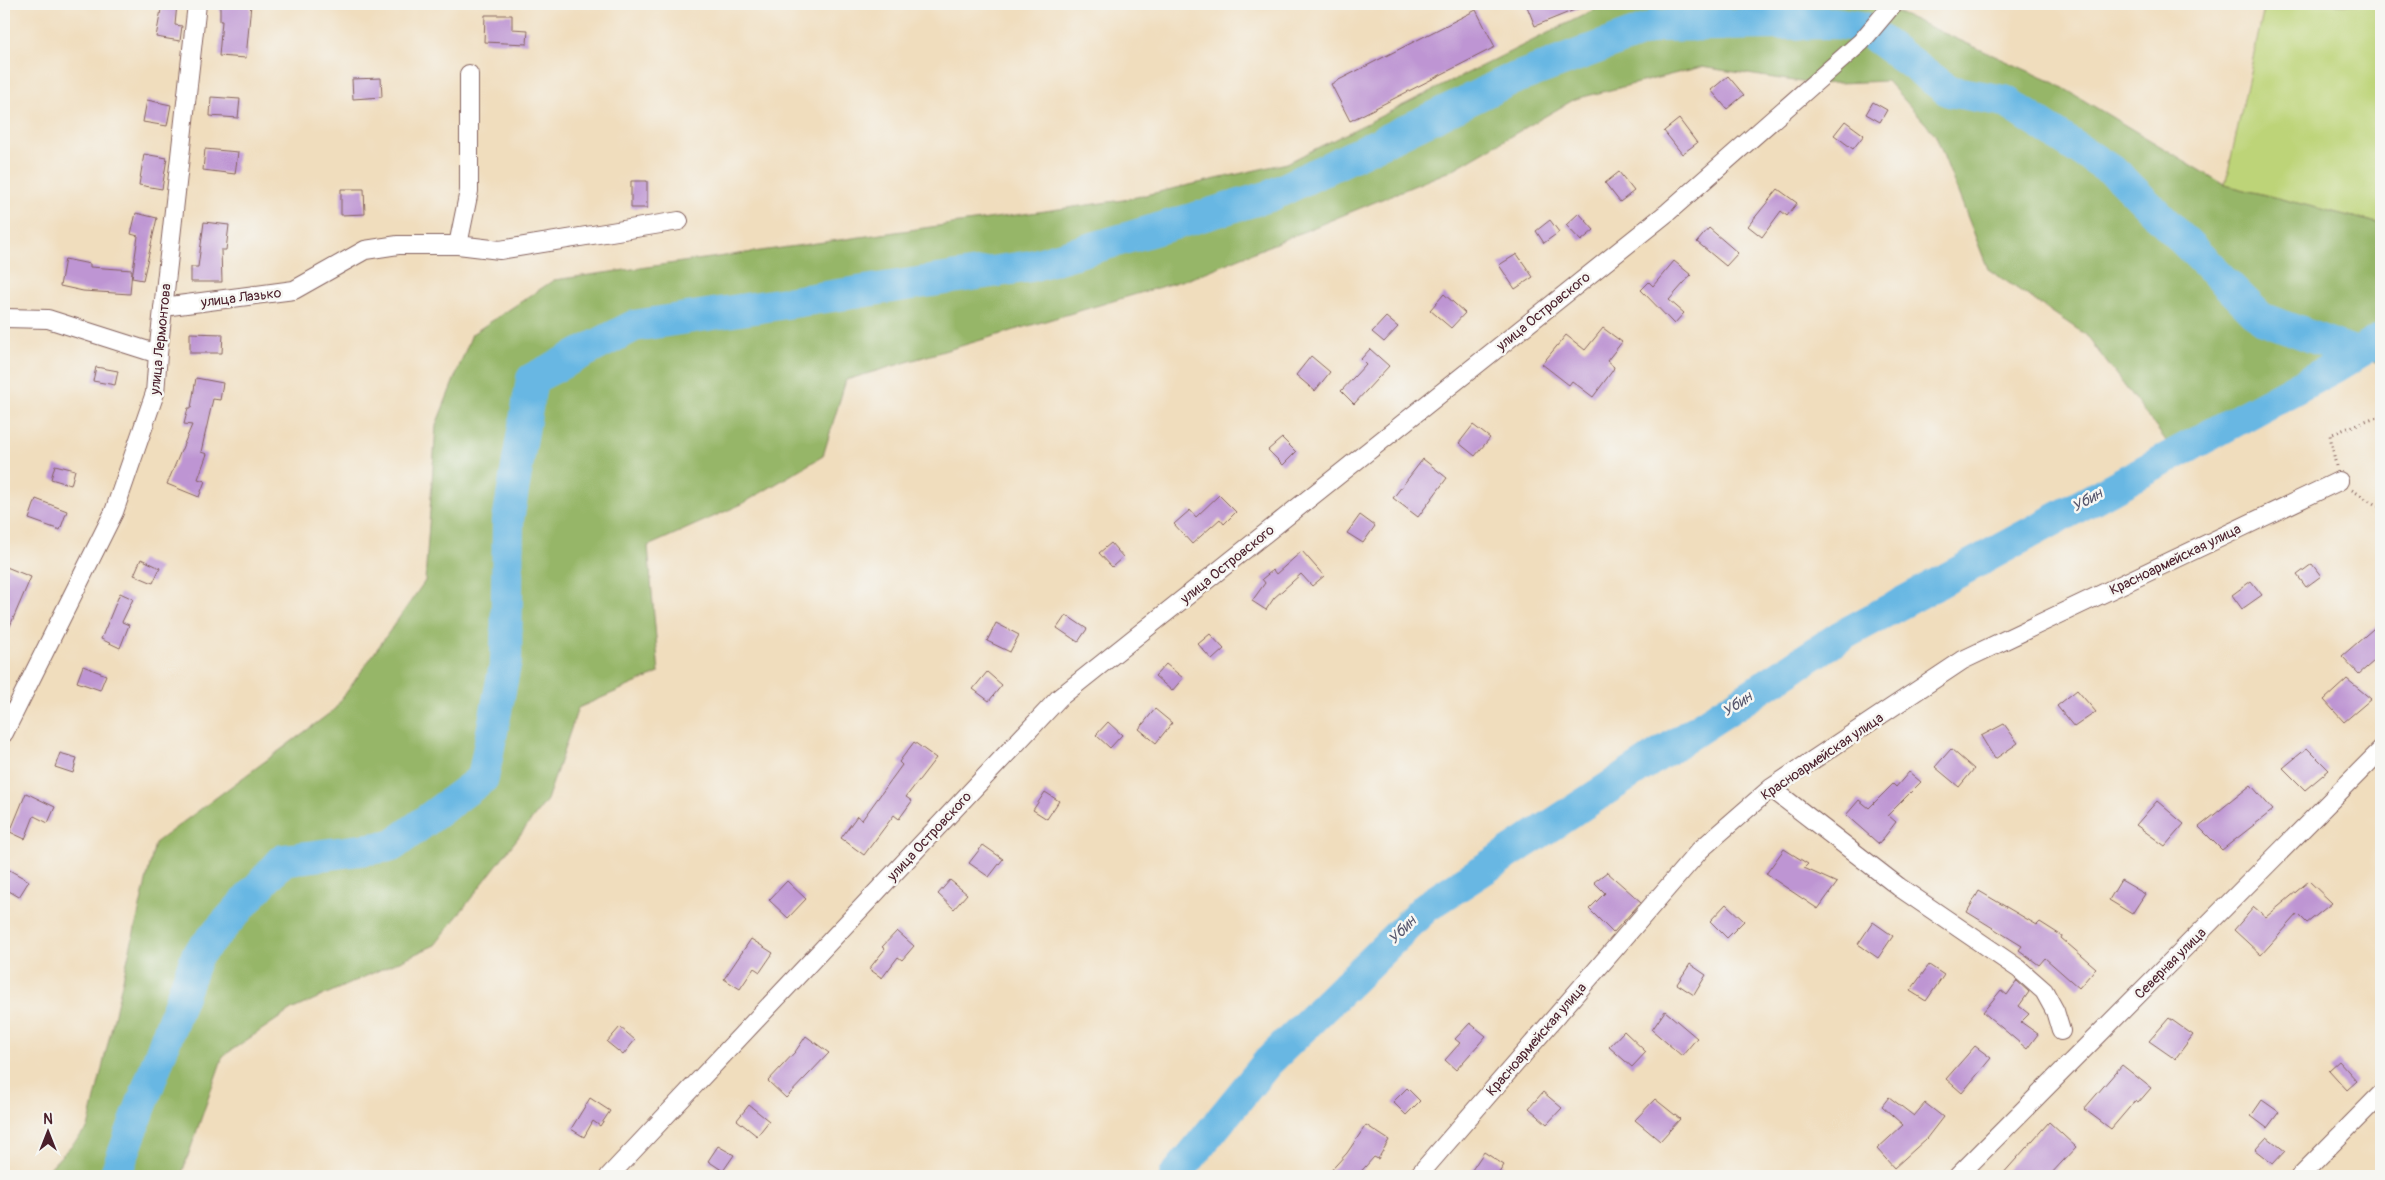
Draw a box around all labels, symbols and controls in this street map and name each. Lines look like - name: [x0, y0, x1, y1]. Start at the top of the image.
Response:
- street label: улица Островского: [1492, 268, 1594, 355]
- street label: улица Лермонтова: [146, 283, 175, 396]
- street label: улица Лазько: [199, 284, 283, 311]
- water label: Убин: [2069, 484, 2107, 516]
- street label: Красноармейская улица: [2107, 520, 2244, 599]
- street label: улица Островского: [1176, 521, 1278, 608]
- water label: Убин: [1719, 687, 1757, 721]
- street label: Красноармейская улица: [1758, 709, 1887, 804]
- street label: улица Островского: [883, 788, 975, 885]
- water label: Убин: [1384, 911, 1421, 948]
- street label: Северная улица: [2131, 924, 2210, 1003]
- street label: Красноармейская улица: [1483, 979, 1590, 1099]
- north arrow: [22, 1108, 72, 1158]
- text: N: [43, 1111, 53, 1128]

